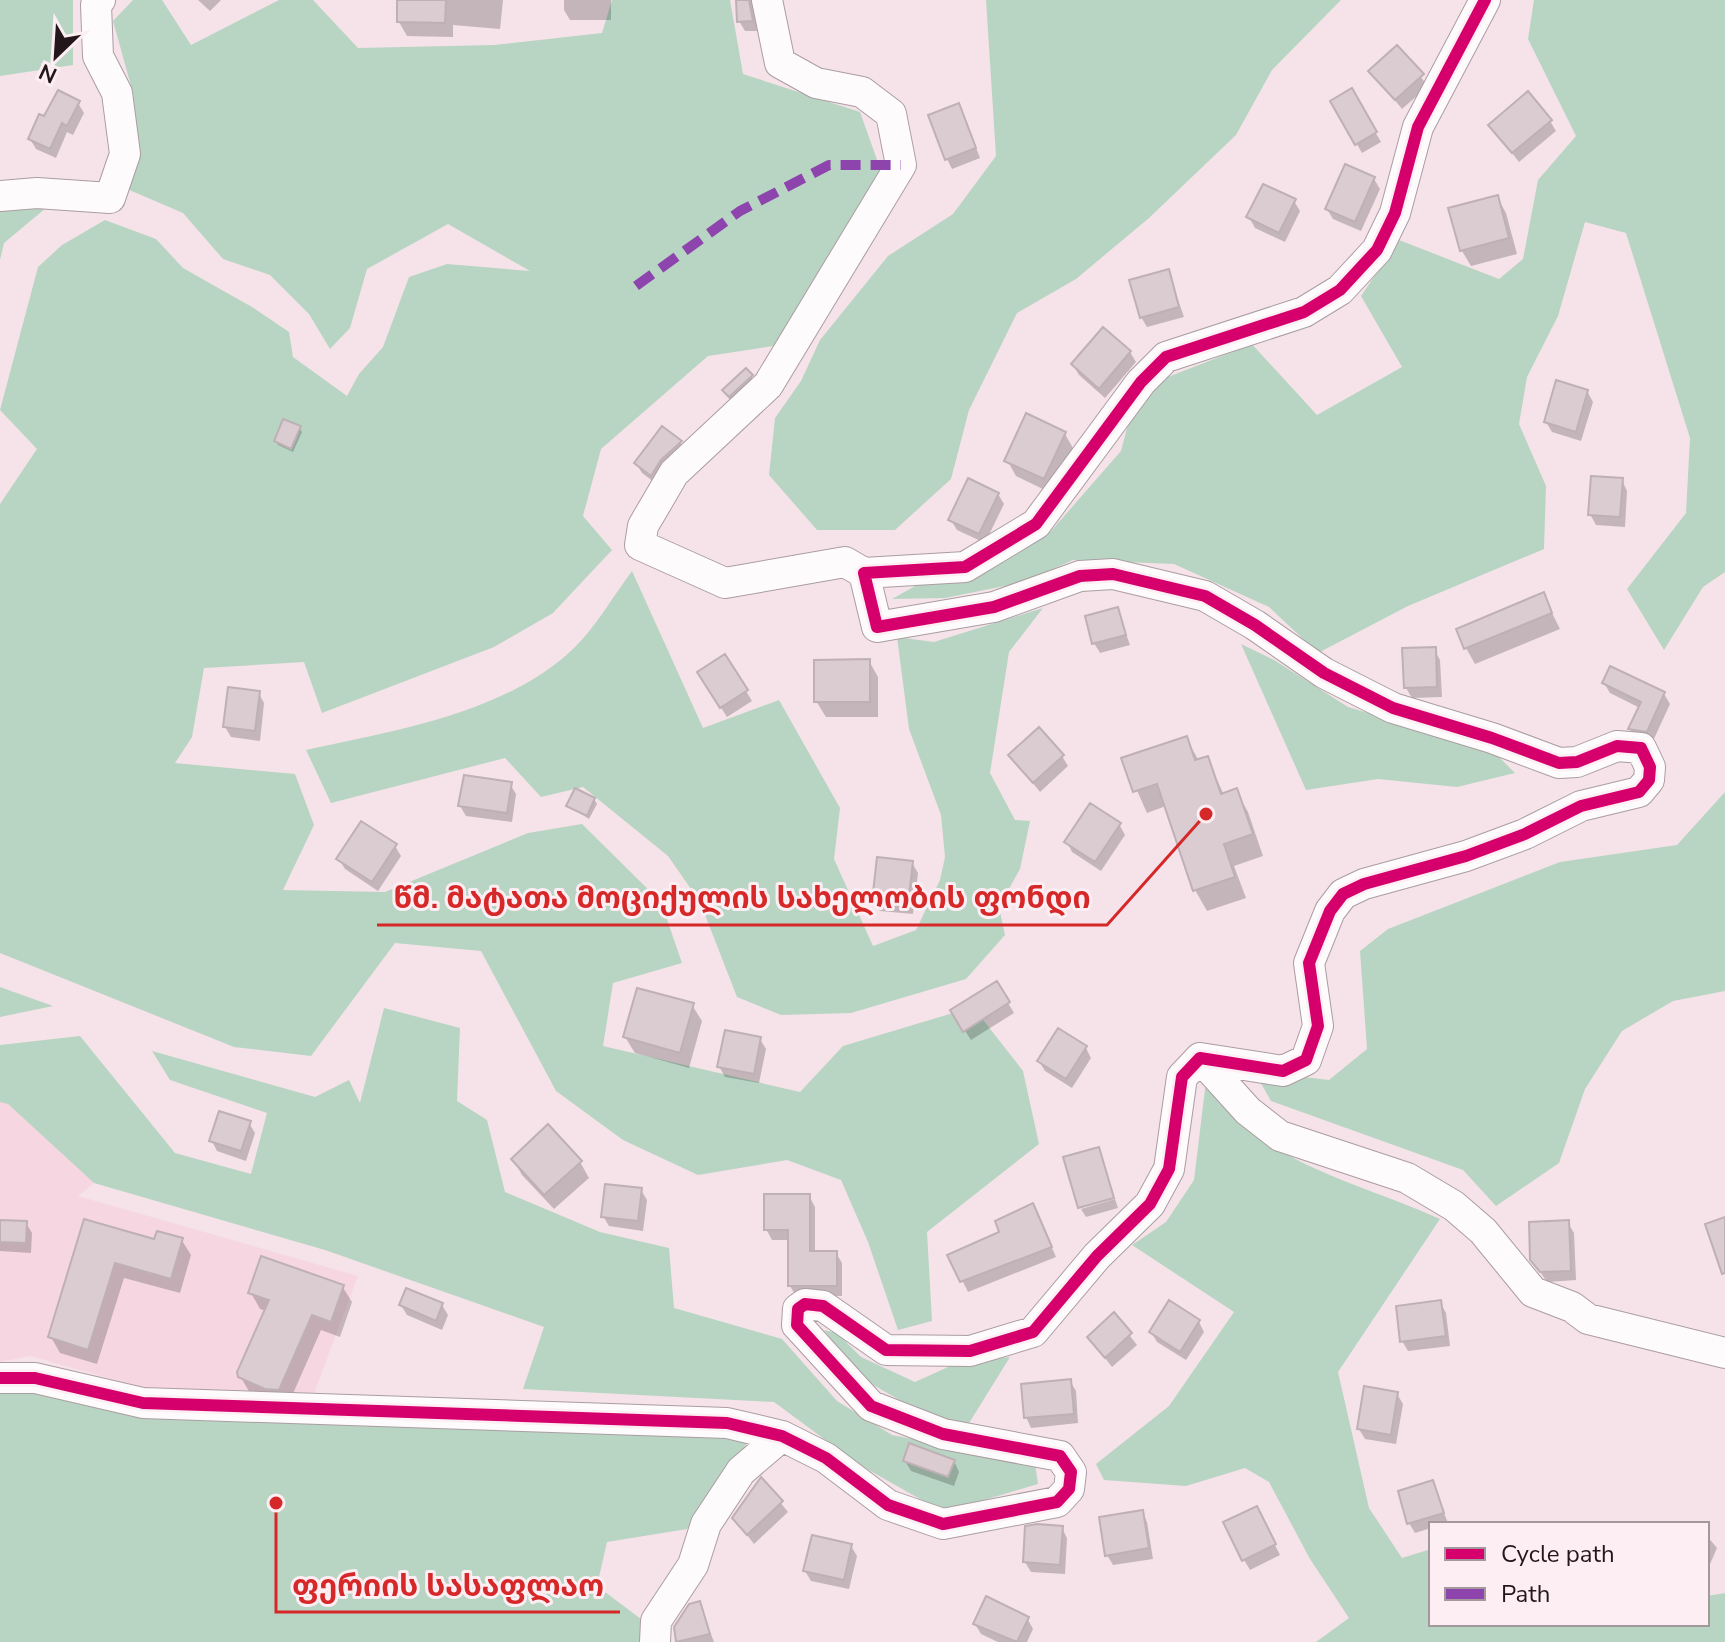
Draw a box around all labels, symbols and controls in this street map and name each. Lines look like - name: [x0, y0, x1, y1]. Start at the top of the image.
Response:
- north arrow: [16, 16, 96, 96]
- text: N: [34, 56, 62, 90]
- callout: წმ. მატათა მოციქულის სახელობის ფონდი: [377, 871, 1107, 925]
- text: წმ. მატათა მოციქულის სახელობის ფონდი: [393, 878, 1091, 919]
- legend: [1429, 1522, 1709, 1626]
- text: Cycle path: [1501, 1538, 1615, 1570]
- callout: ფერიის სასაფლაო: [276, 1558, 620, 1612]
- text: ფერიის სასაფლაო: [292, 1566, 604, 1607]
- text: Path: [1501, 1578, 1550, 1610]

